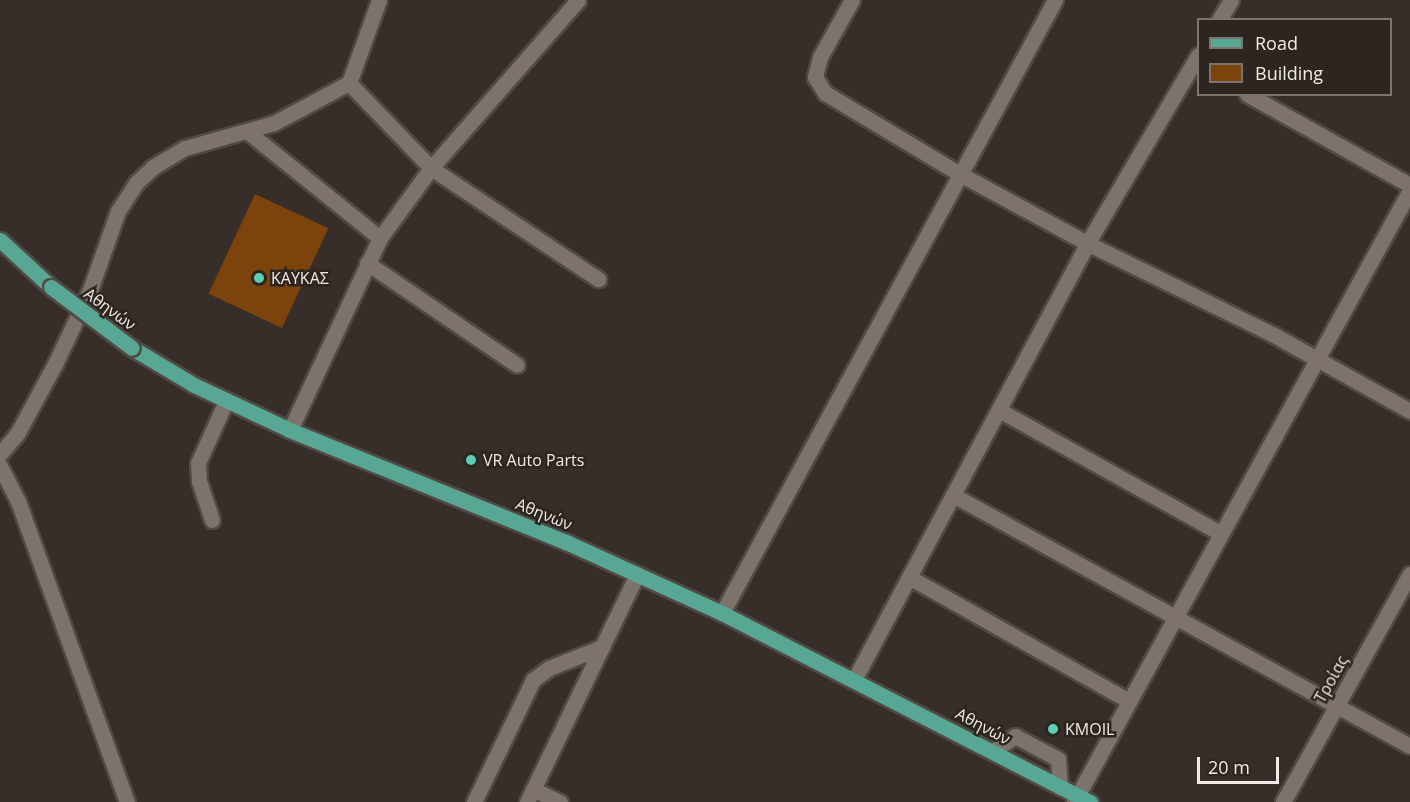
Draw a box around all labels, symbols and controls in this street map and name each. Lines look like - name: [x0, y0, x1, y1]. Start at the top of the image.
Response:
- legend: [1197, 18, 1392, 96]
- text: Road: [1255, 31, 1298, 55]
- text: Building: [1255, 61, 1323, 85]
- place label: ΚΑΥΚΑΣ: [271, 268, 329, 288]
- marker: ΚΑΥΚΑΣ: [252, 271, 266, 285]
- street label: Αθηνών: [80, 284, 140, 334]
- place label: VR Auto Parts: [483, 450, 584, 470]
- marker: VR Auto Parts: [464, 453, 478, 467]
- street label: Αθηνών: [513, 494, 575, 534]
- street label: Τροίας: [1310, 652, 1352, 706]
- street label: Αθηνών: [952, 704, 1014, 748]
- place label: KMOIL: [1065, 719, 1114, 739]
- marker: KMOIL: [1046, 722, 1060, 736]
- scale bar: [1200, 745, 1282, 783]
- text: 20 m: [1208, 755, 1250, 779]

